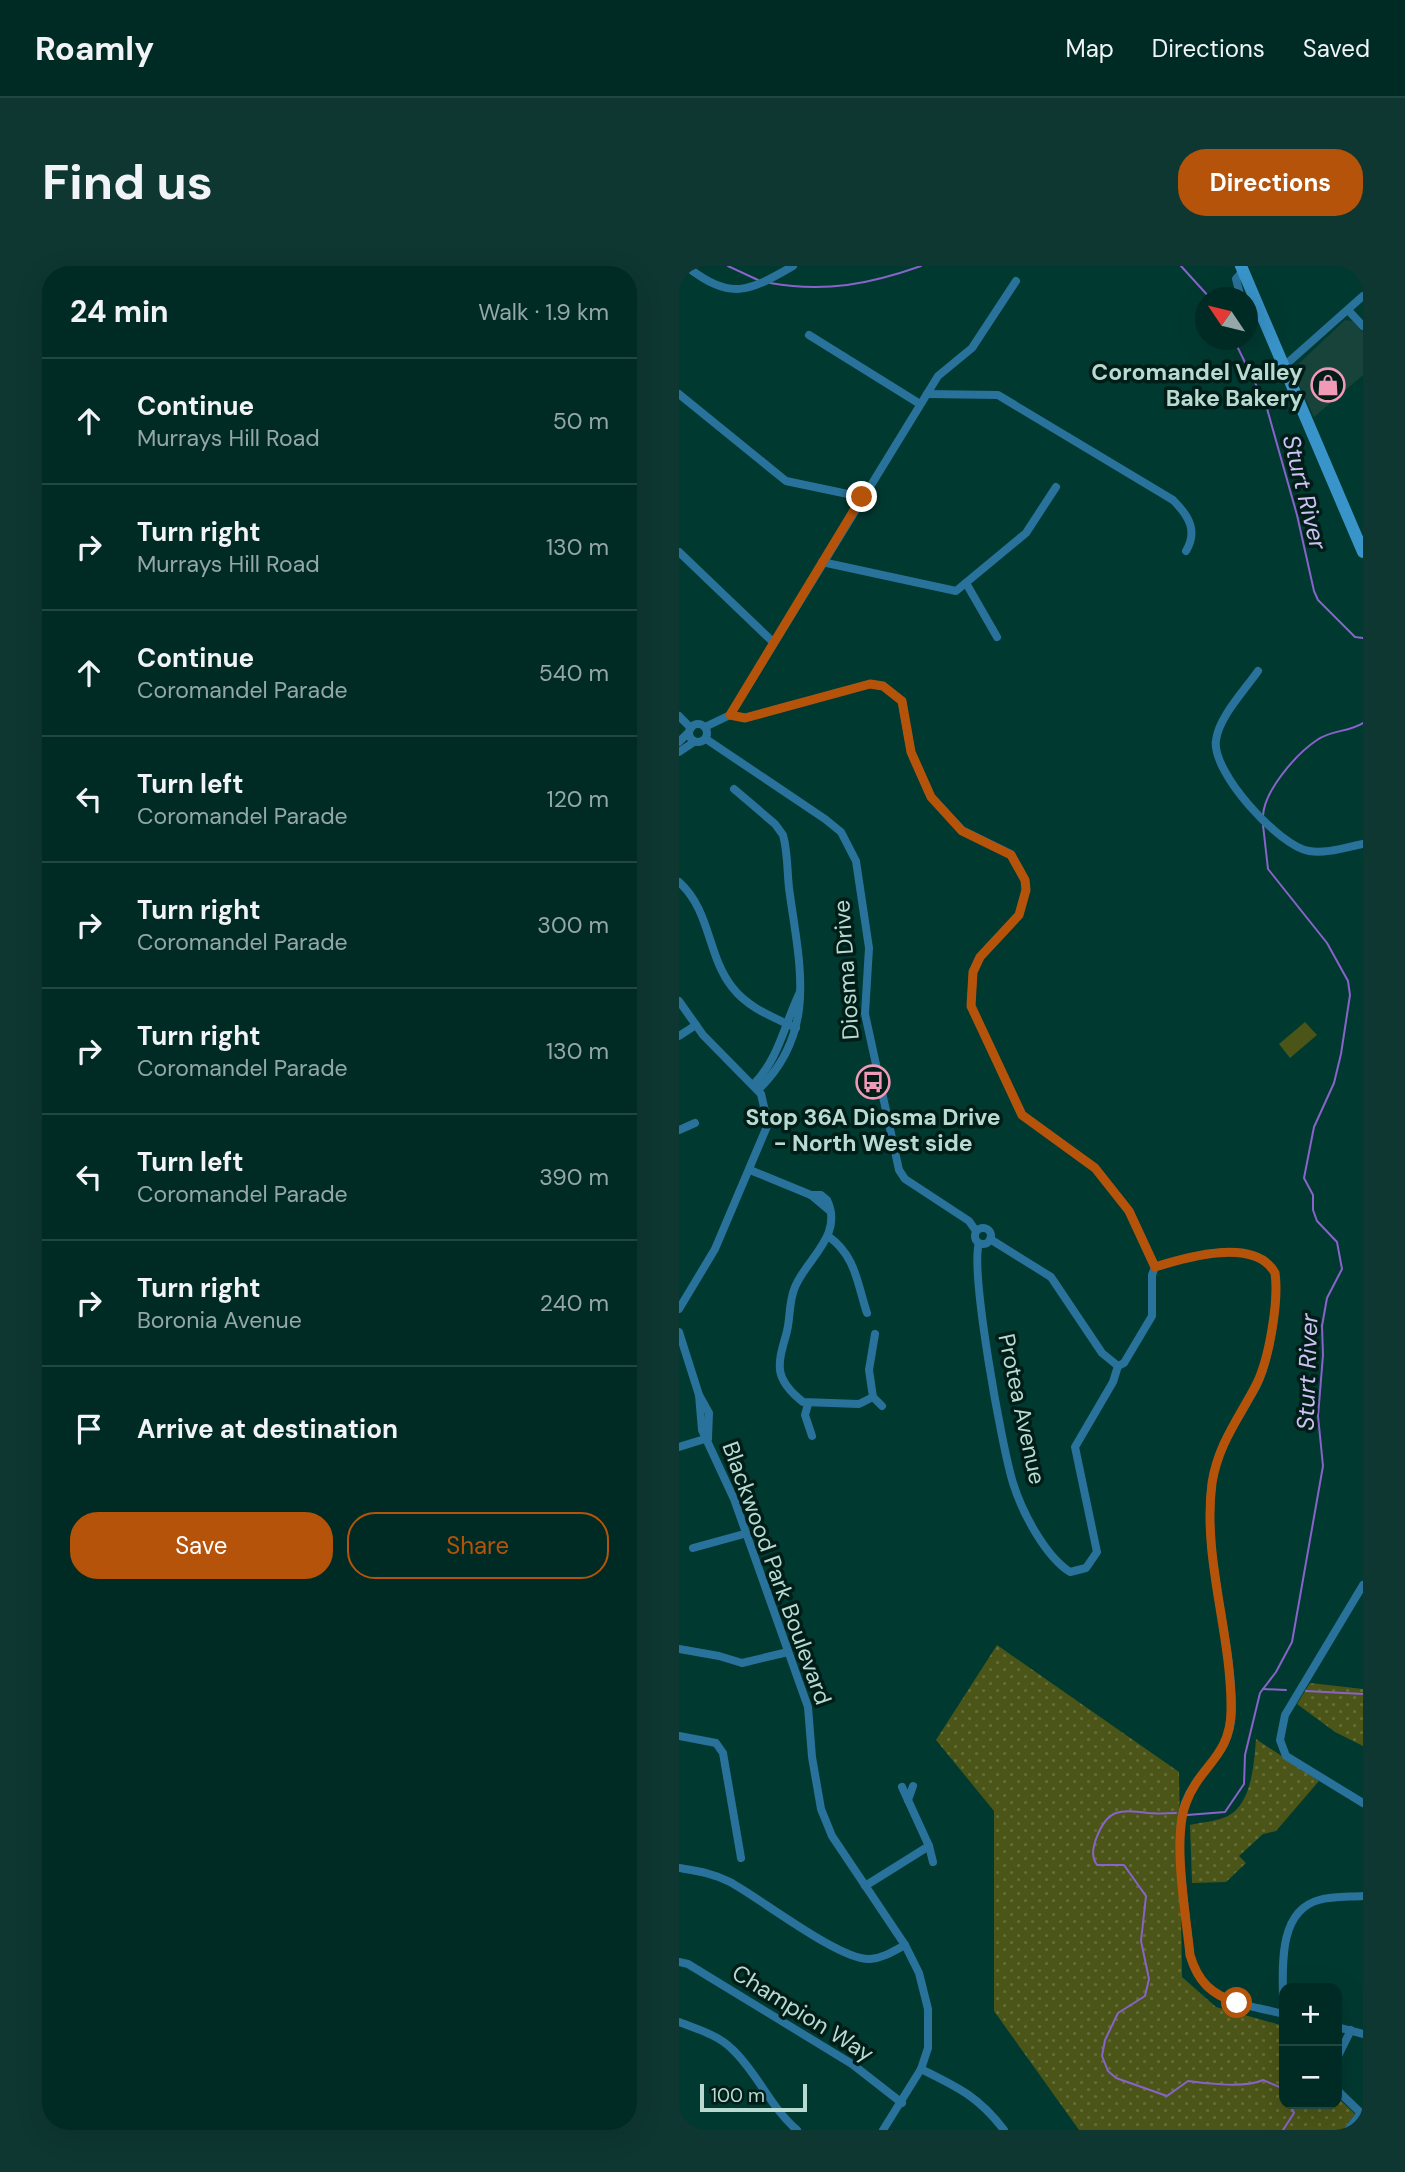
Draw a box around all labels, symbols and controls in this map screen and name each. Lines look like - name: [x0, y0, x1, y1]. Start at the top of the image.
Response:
- text: Roamly: [35, 27, 154, 70]
- text: Map: [1066, 33, 1114, 64]
- text: Directions: [1152, 33, 1265, 64]
- text: Saved: [1303, 33, 1370, 64]
- button: Directions: [1178, 149, 1363, 216]
- text: Find us: [42, 150, 213, 214]
- north arrow: [1195, 287, 1258, 350]
- text: 24 min: [70, 292, 169, 331]
- text: Walk · 1.9 km: [478, 297, 609, 327]
- place label: Coromandel Valley Bake Bakery: [1091, 357, 1303, 413]
- shop icon: Coromandel Valley Bake Bakery: [1309, 366, 1347, 404]
- text: Continue: [137, 389, 254, 423]
- icon: ahead: [70, 402, 108, 440]
- text: 50 m: [553, 406, 609, 436]
- text: Murrays Hill Road: [137, 423, 320, 453]
- water label: Sturt River: [1276, 431, 1334, 554]
- route end: [846, 481, 877, 512]
- text: Turn right: [137, 515, 261, 549]
- icon: right: [70, 528, 108, 566]
- text: 130 m: [546, 532, 609, 562]
- text: Murrays Hill Road: [137, 549, 320, 579]
- text: Continue: [137, 641, 254, 675]
- icon: ahead: [70, 654, 108, 692]
- text: 540 m: [539, 658, 609, 688]
- text: Coromandel Parade: [137, 675, 348, 705]
- text: Turn left: [137, 767, 244, 801]
- icon: left: [70, 780, 108, 818]
- text: 120 m: [546, 784, 609, 814]
- text: Coromandel Parade: [137, 801, 348, 831]
- text: Turn right: [137, 893, 261, 927]
- street label: Diosma Drive: [826, 899, 866, 1041]
- icon: right: [70, 906, 108, 944]
- text: 300 m: [537, 910, 609, 940]
- text: Coromandel Parade: [137, 927, 348, 957]
- text: Turn right: [137, 1019, 261, 1053]
- icon: right: [70, 1032, 108, 1070]
- text: 130 m: [546, 1036, 609, 1066]
- text: Coromandel Parade: [137, 1053, 348, 1083]
- bus stop icon: Stop 36A Diosma Drive - North West side: [854, 1063, 892, 1101]
- place label: Stop 36A Diosma Drive - North West side: [745, 1102, 1001, 1158]
- text: Turn left: [137, 1145, 244, 1179]
- icon: left: [70, 1158, 108, 1196]
- text: 390 m: [539, 1162, 609, 1192]
- text: Coromandel Parade: [137, 1179, 348, 1209]
- text: Turn right: [137, 1271, 261, 1305]
- icon: right: [70, 1284, 108, 1322]
- text: 240 m: [540, 1288, 609, 1318]
- text: Boronia Avenue: [137, 1305, 302, 1335]
- water label: Sturt River: [1289, 1312, 1325, 1431]
- street label: Protea Avenue: [991, 1331, 1053, 1487]
- icon: arrive: [70, 1410, 108, 1448]
- text: Arrive at destination: [137, 1412, 398, 1446]
- street label: Blackwood Park Boulevard: [715, 1437, 839, 1709]
- button: Save: [70, 1512, 333, 1579]
- button: Share: [347, 1512, 609, 1579]
- street label: Champion Way: [726, 1957, 880, 2069]
- map controls: [1279, 1983, 1342, 2109]
- button: +: [1279, 1983, 1342, 2046]
- route start: [1221, 1987, 1252, 2018]
- button: −: [1279, 2046, 1342, 2109]
- scale bar: [700, 2081, 807, 2113]
- text: 100 m: [711, 2083, 765, 2108]

